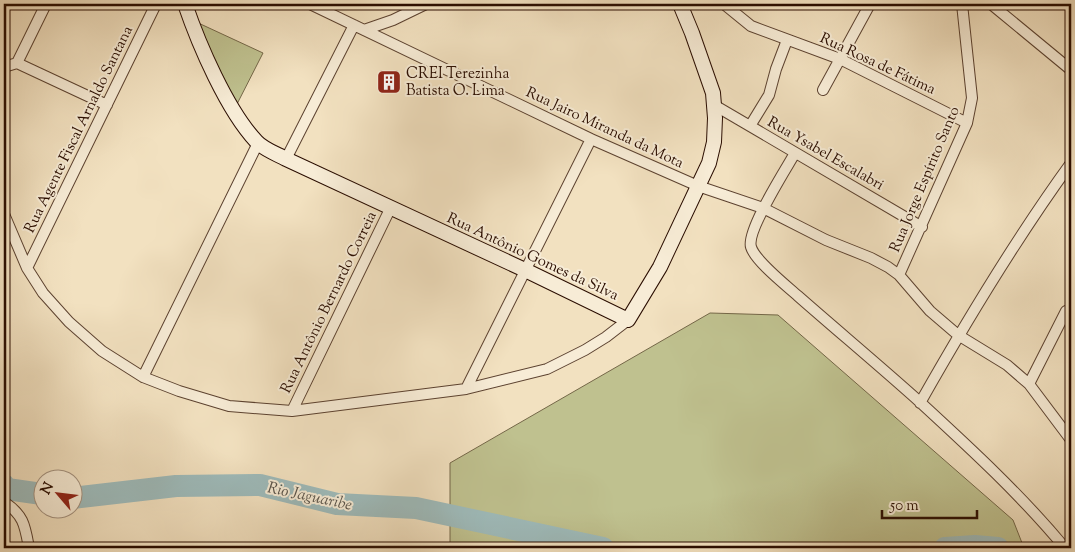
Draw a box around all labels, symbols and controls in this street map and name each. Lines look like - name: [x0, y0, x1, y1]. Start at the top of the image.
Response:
- street label: Rua Agente Fiscal Arnaldo Santana: [20, 23, 139, 237]
- street label: Rua Rosa de Fátima: [816, 28, 939, 100]
- place label: CREI Terezinha Batista O. Lima: [406, 64, 509, 102]
- building icon: CREI Terezinha Batista O. Lima: [376, 69, 402, 95]
- street label: Rua Jairo Miranda da Mota: [522, 83, 687, 174]
- street label: Rua Jorge Espírito Santo: [885, 103, 966, 256]
- street label: Rua Ysabel Escalabri: [763, 112, 887, 196]
- street label: Rua Antônio Bernardo Correia: [276, 208, 383, 397]
- street label: Rua Antônio Gomes da Silva: [443, 208, 622, 306]
- north arrow: [32, 470, 82, 520]
- water label: Rio Jaguaribe: [265, 477, 354, 518]
- text: N: [37, 479, 60, 498]
- scale bar: [882, 487, 978, 519]
- text: 50 m: [889, 496, 919, 517]

